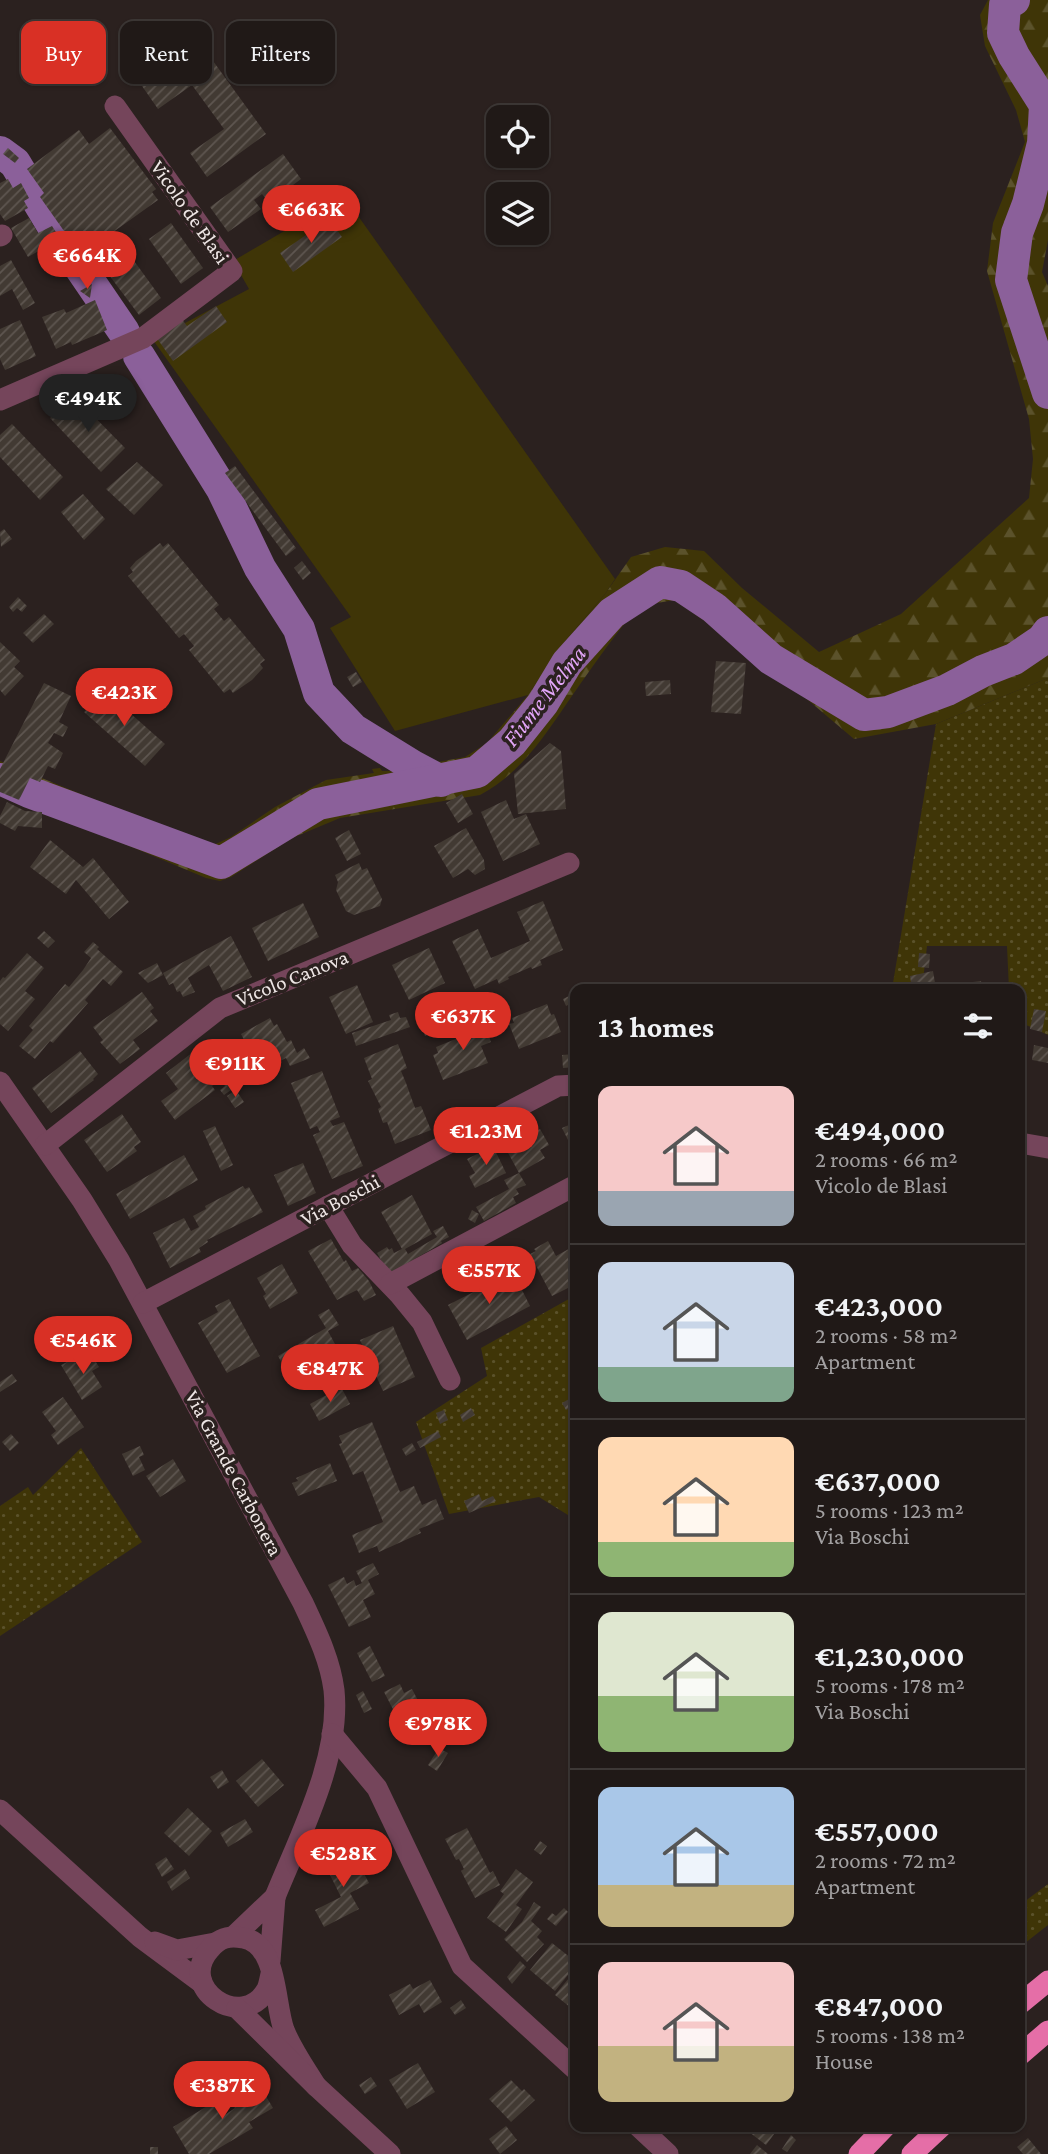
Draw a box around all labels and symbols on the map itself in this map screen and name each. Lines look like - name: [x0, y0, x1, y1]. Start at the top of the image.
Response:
- street label: Vicolo de Blasi: [146, 156, 235, 269]
- pin: €663K: [262, 186, 360, 245]
- pin: €664K: [38, 232, 136, 291]
- pin: €494K: [39, 374, 137, 434]
- water label: Fiume Melma: [497, 641, 591, 751]
- pin: €423K: [75, 668, 173, 728]
- street label: Vicolo Canova: [232, 944, 352, 1011]
- pin: €637K: [414, 992, 512, 1052]
- pin: €911K: [186, 1040, 284, 1099]
- pin: €1.23M: [429, 1108, 543, 1167]
- street label: Via Boschi: [296, 1169, 384, 1231]
- pin: €557K: [440, 1246, 538, 1306]
- pin: €546K: [34, 1316, 132, 1376]
- pin: €847K: [281, 1344, 379, 1404]
- street label: Via Grande Carbonera: [180, 1386, 288, 1560]
- pin: €978K: [389, 1700, 487, 1759]
- pin: €528K: [294, 1829, 392, 1889]
- pin: €387K: [173, 2062, 271, 2121]

